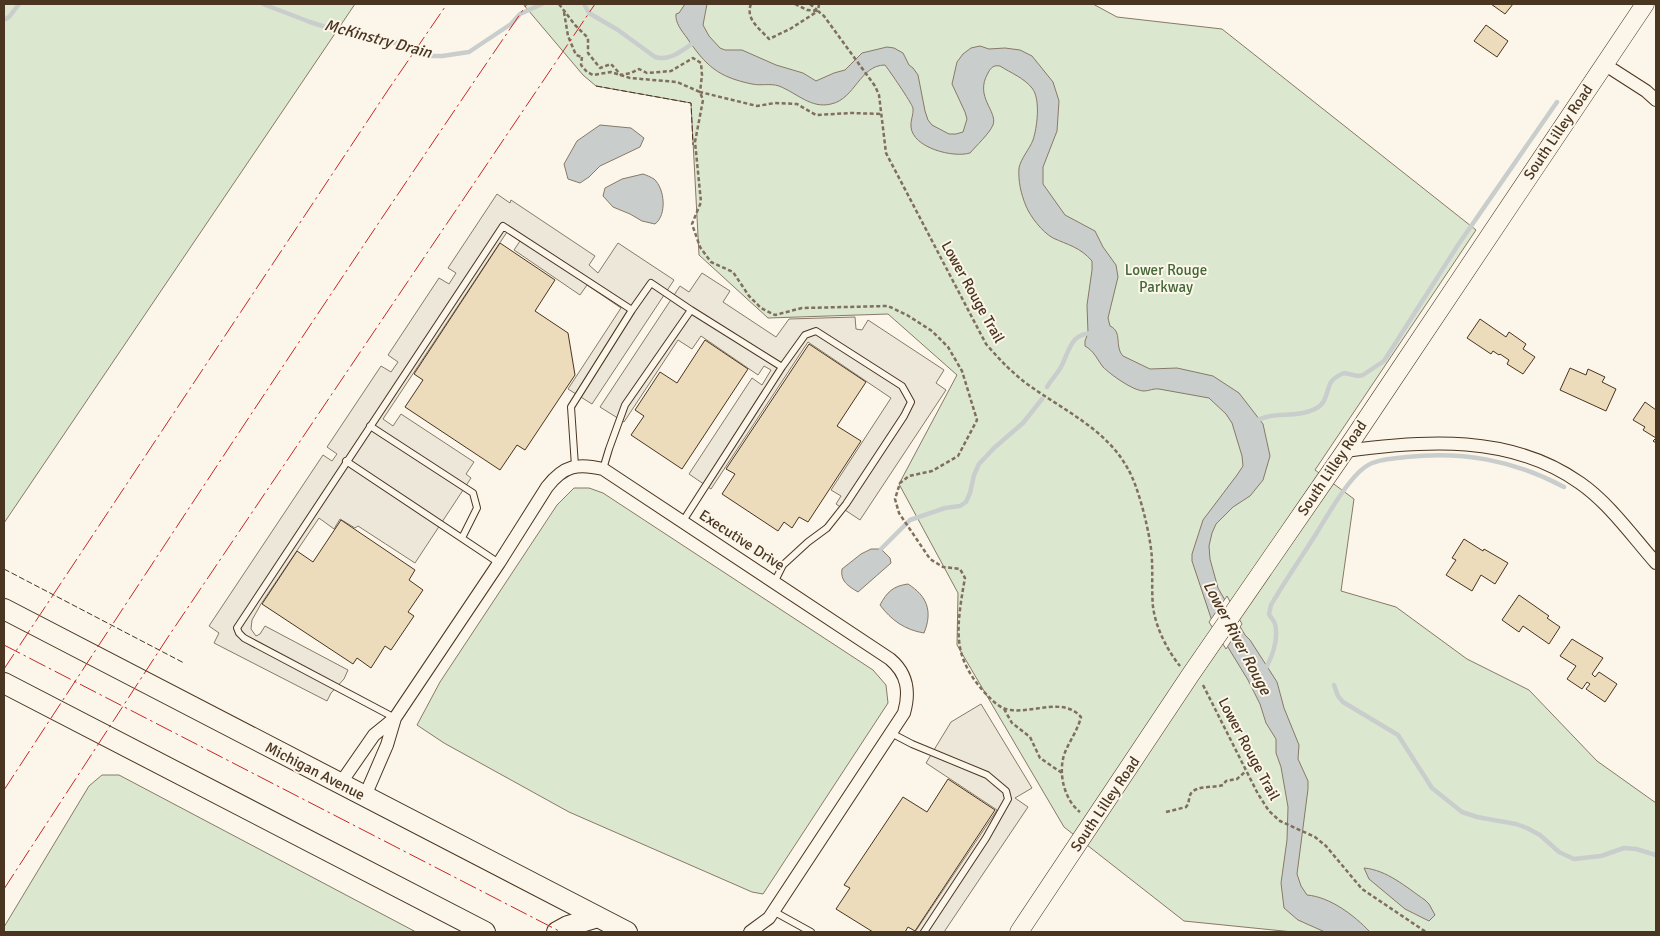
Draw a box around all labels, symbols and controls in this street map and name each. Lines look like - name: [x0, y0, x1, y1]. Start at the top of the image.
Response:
- water label: McKinstry Drain: [322, 15, 435, 63]
- street label: South Lilley Road: [1520, 81, 1596, 183]
- street label: Lower Rouge Trail: [938, 238, 1008, 346]
- park label: Lower Rouge Parkway: [1125, 261, 1207, 296]
- street label: South Lilley Road: [1294, 417, 1370, 519]
- street label: Executive Drive: [696, 506, 788, 574]
- water label: Lower River Rouge: [1199, 578, 1276, 699]
- street label: Lower Rouge Trail: [1214, 695, 1284, 803]
- street label: Michigan Avenue: [262, 738, 368, 804]
- street label: South Lilley Road: [1067, 753, 1143, 855]

